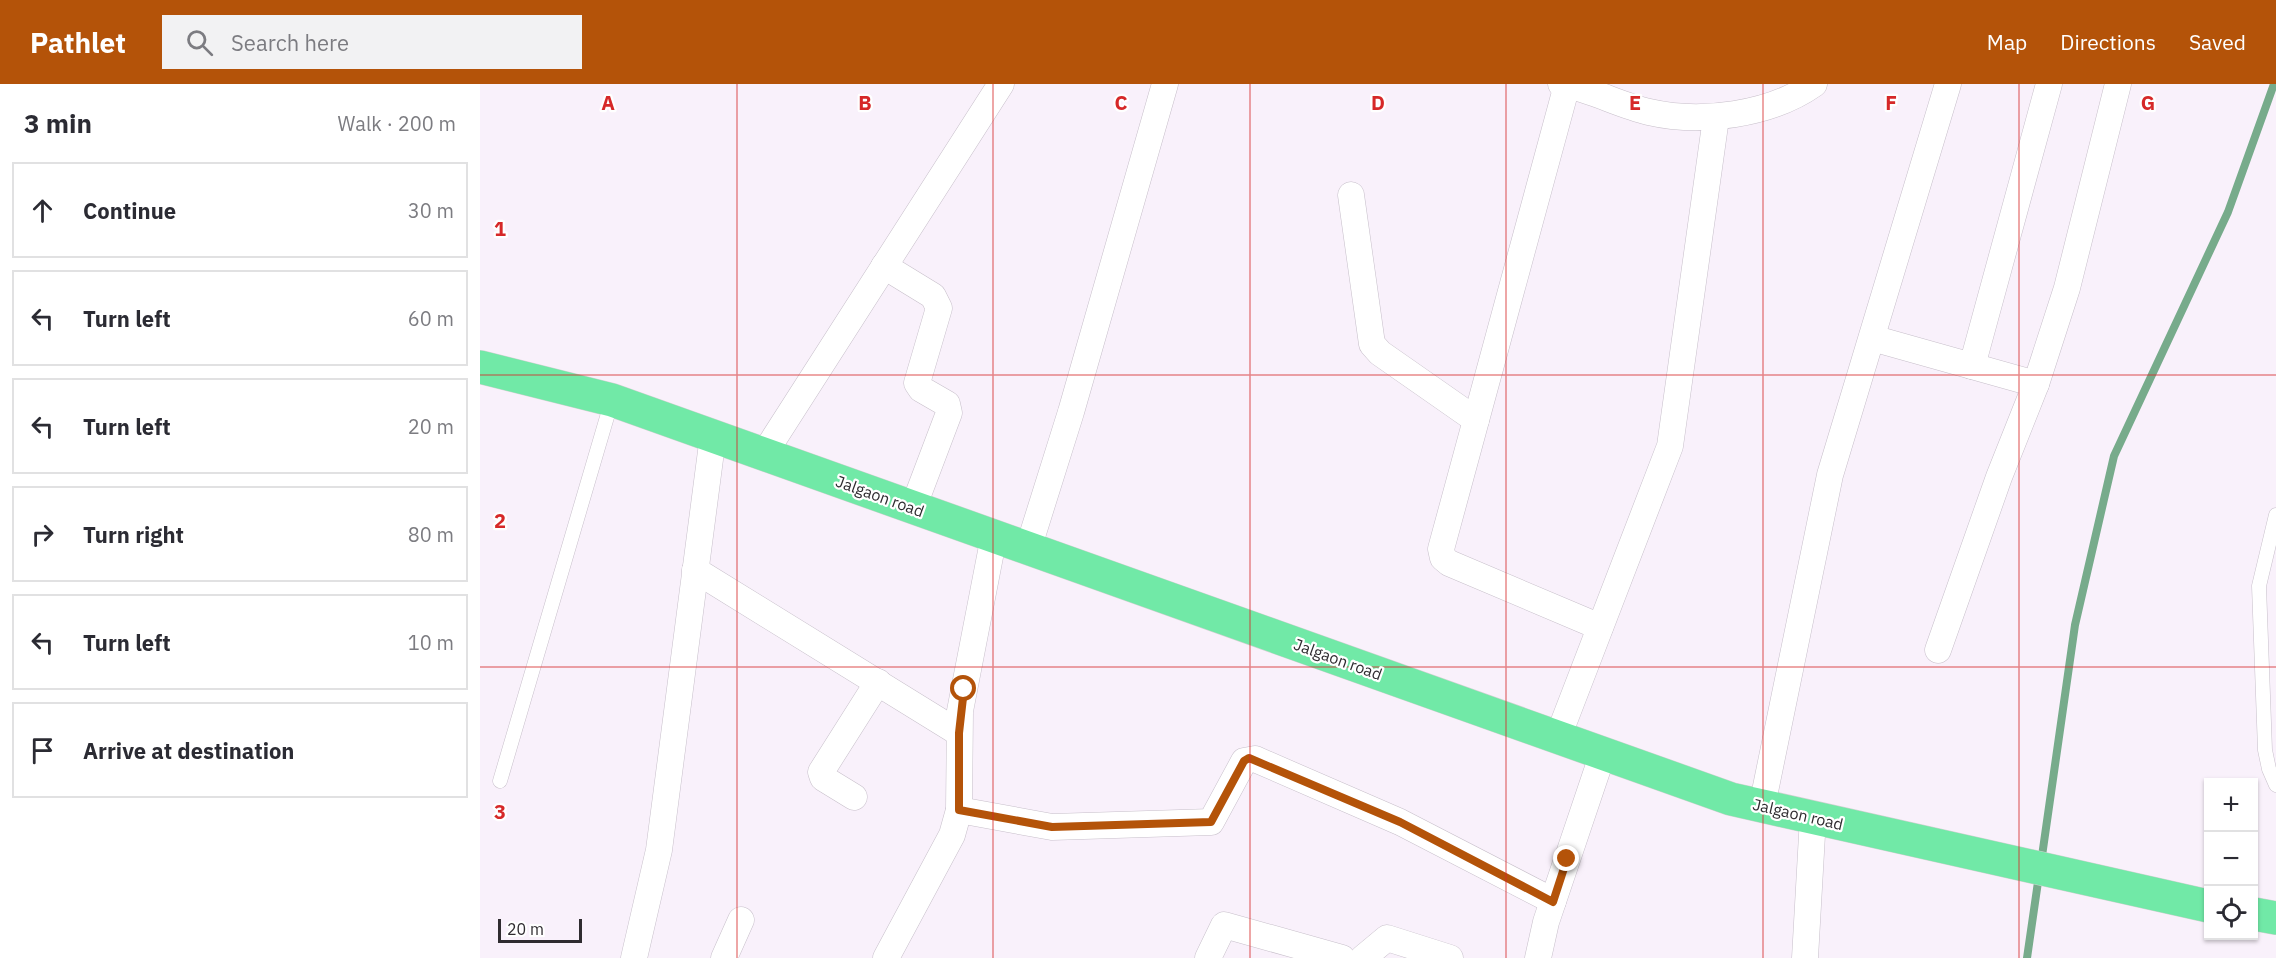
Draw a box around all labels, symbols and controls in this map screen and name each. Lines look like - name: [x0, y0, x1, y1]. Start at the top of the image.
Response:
- search box: [162, 15, 582, 69]
- text: Pathlet: [30, 24, 126, 61]
- icon: search: [183, 26, 216, 59]
- text: Search here: [231, 28, 349, 57]
- text: Map: [1987, 28, 2027, 56]
- text: Directions: [2060, 28, 2156, 56]
- text: Saved: [2189, 28, 2246, 56]
- text: A: [601, 89, 615, 116]
- text: B: [858, 89, 872, 116]
- text: C: [1114, 89, 1128, 116]
- text: D: [1371, 89, 1385, 116]
- text: E: [1629, 89, 1641, 116]
- text: F: [1885, 89, 1897, 116]
- text: G: [2141, 89, 2155, 116]
- text: 3 min: [24, 106, 92, 140]
- text: Walk · 200 m: [338, 110, 456, 137]
- icon: ahead: [26, 194, 59, 227]
- text: Continue: [83, 196, 176, 225]
- text: 30 m: [408, 197, 454, 224]
- text: 1: [494, 215, 506, 242]
- icon: left: [26, 302, 59, 335]
- text: Turn left: [83, 304, 171, 333]
- text: 60 m: [408, 305, 454, 332]
- icon: left: [26, 410, 59, 443]
- text: Turn left: [83, 412, 171, 441]
- text: 20 m: [408, 413, 454, 440]
- street label: Jalgaon road: [833, 471, 927, 521]
- text: 2: [494, 507, 506, 534]
- icon: right: [26, 518, 59, 551]
- text: Turn right: [83, 520, 184, 549]
- text: 80 m: [408, 521, 454, 548]
- icon: left: [26, 626, 59, 659]
- text: Turn left: [83, 628, 171, 657]
- text: 10 m: [408, 629, 454, 656]
- street label: Jalgaon road: [1291, 634, 1385, 684]
- route start: [950, 675, 976, 701]
- icon: arrive: [26, 734, 59, 767]
- text: Arrive at destination: [83, 736, 294, 765]
- map controls: [2204, 778, 2258, 940]
- button: +: [2204, 778, 2258, 832]
- street label: Jalgaon road: [1751, 794, 1845, 834]
- text: 3: [494, 798, 506, 825]
- button: −: [2204, 832, 2258, 886]
- route end: [1553, 845, 1579, 871]
- button: locate: [2204, 886, 2258, 940]
- scale bar: [498, 916, 582, 944]
- text: 20 m: [507, 919, 544, 939]

